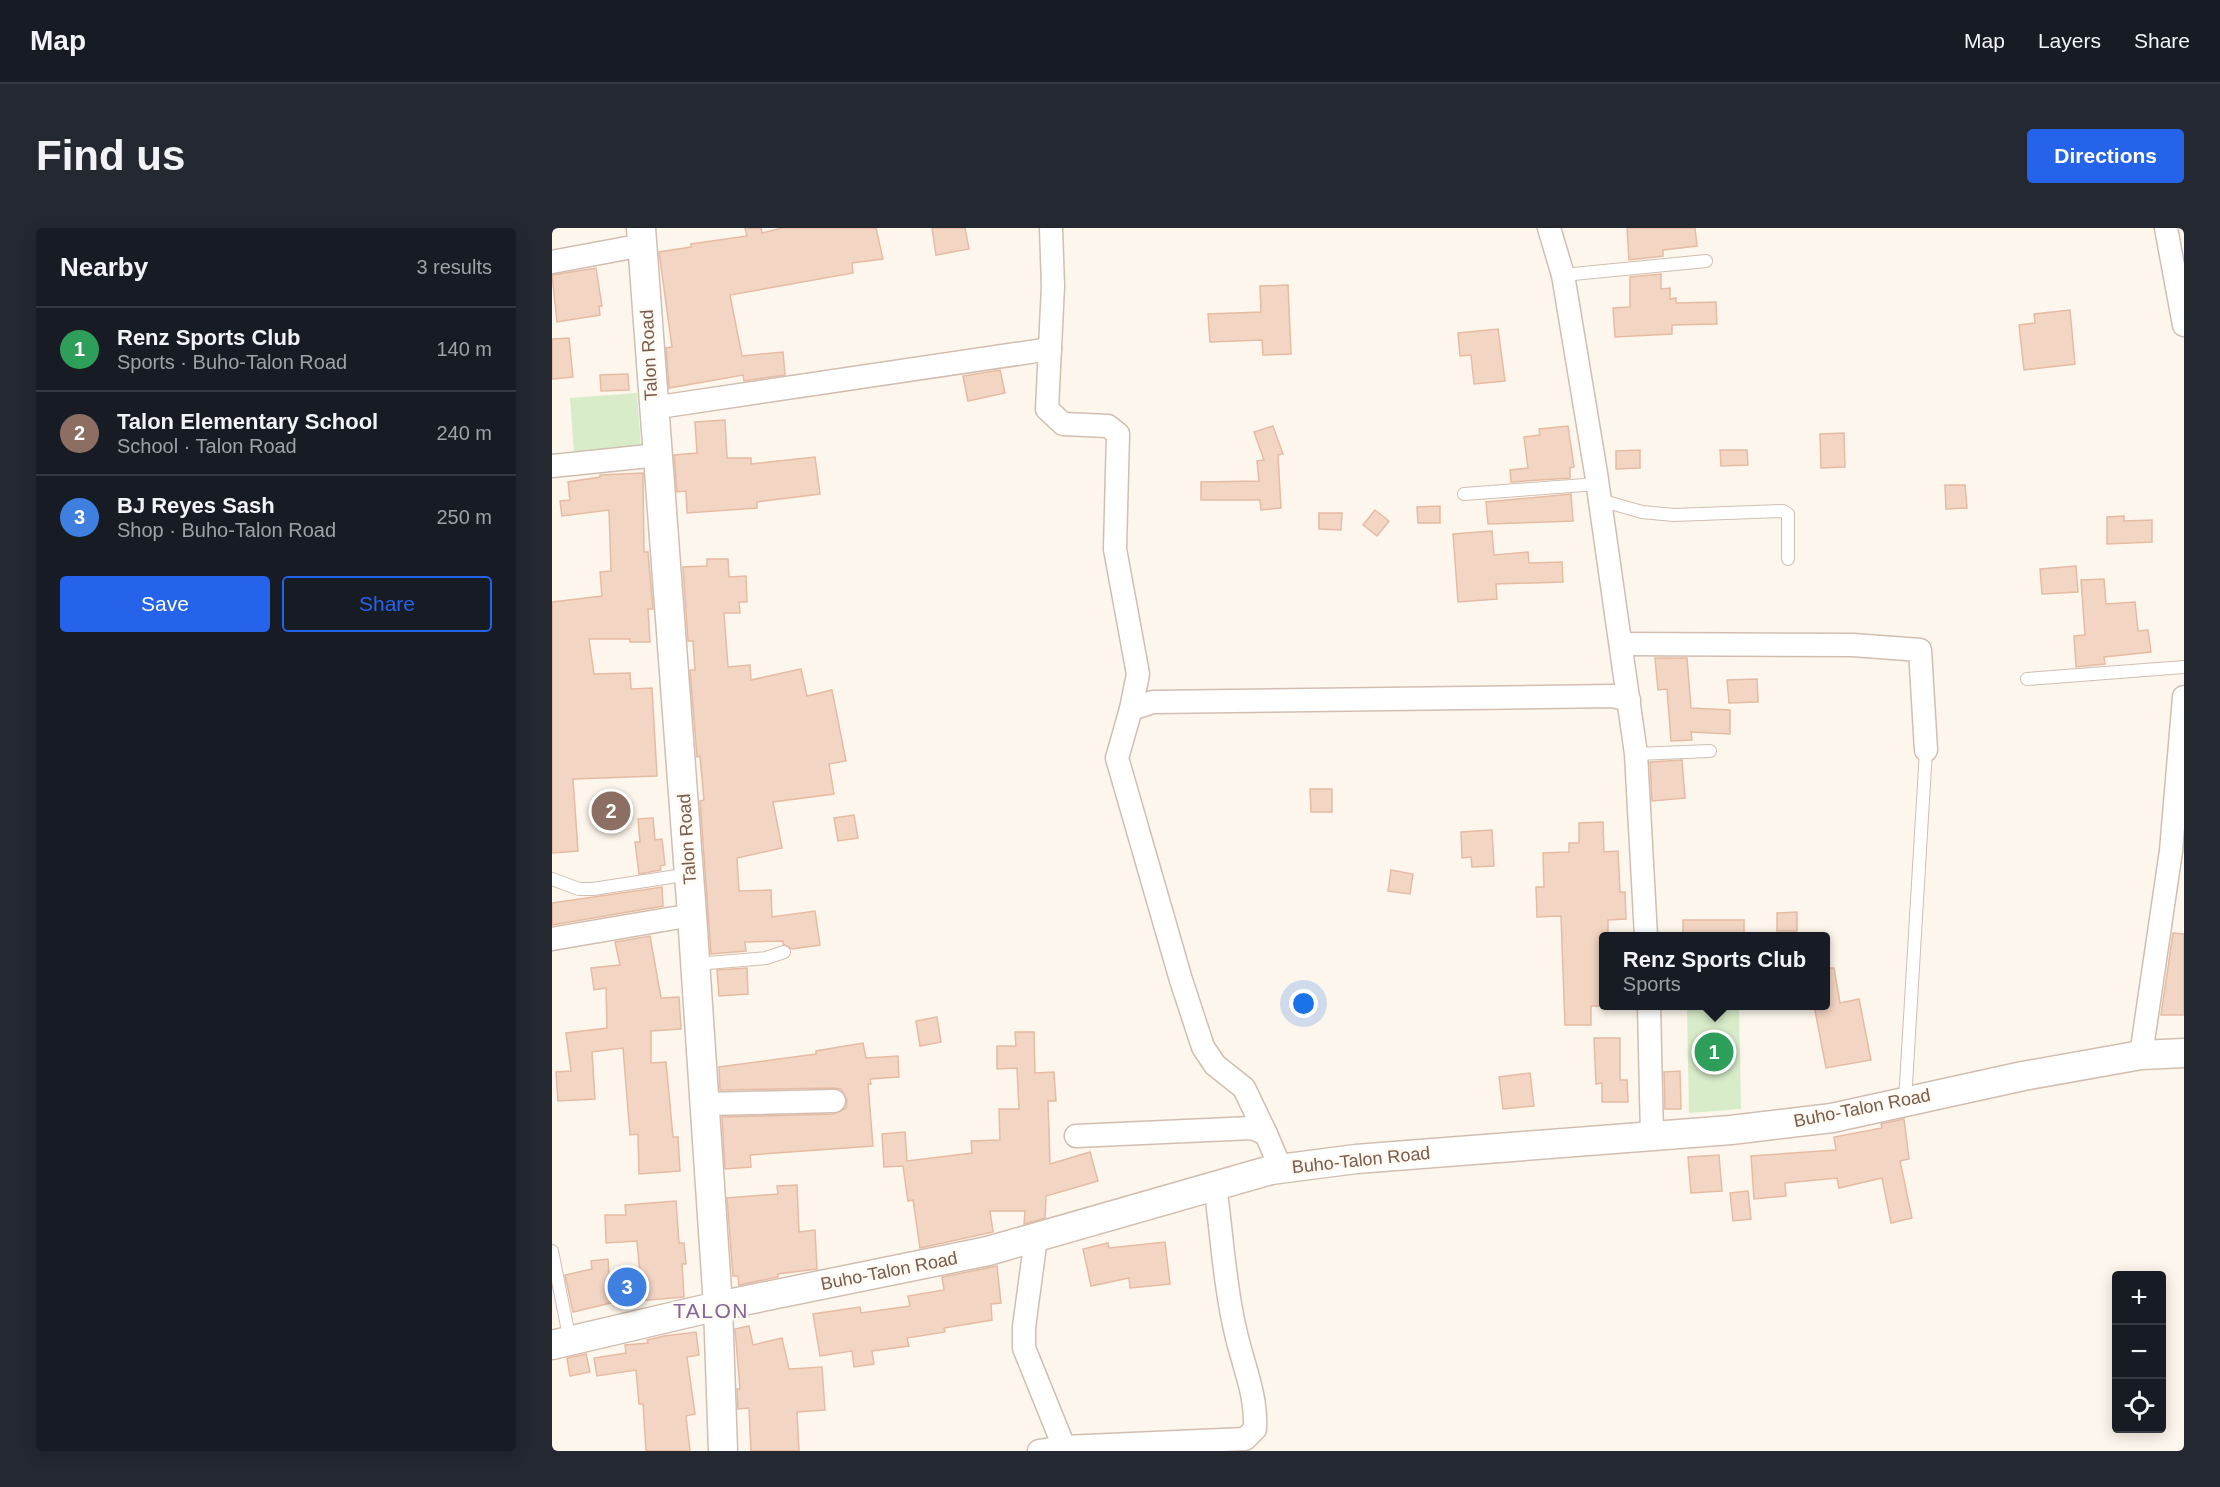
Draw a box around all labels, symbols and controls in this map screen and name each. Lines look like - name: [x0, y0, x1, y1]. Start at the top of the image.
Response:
- text: Map: [30, 25, 86, 56]
- text: Map: [1964, 29, 2005, 52]
- text: Layers: [2038, 29, 2101, 52]
- text: Share: [2134, 29, 2190, 52]
- button: Directions: [2027, 129, 2184, 183]
- text: Find us: [36, 132, 185, 179]
- text: Nearby: [60, 252, 148, 282]
- text: 3 results: [416, 256, 492, 278]
- street label: Talon Road: [637, 309, 661, 401]
- text: Renz Sports Club: [117, 325, 300, 350]
- text: 1: [74, 338, 85, 360]
- text: 140 m: [436, 338, 492, 360]
- text: Sports · Buho-Talon Road: [117, 351, 347, 373]
- text: Talon Elementary School: [117, 409, 378, 434]
- text: 2: [74, 422, 85, 444]
- text: 240 m: [436, 422, 492, 444]
- text: School · Talon Road: [117, 435, 297, 457]
- text: BJ Reyes Sash: [117, 493, 275, 518]
- text: 3: [74, 506, 85, 528]
- text: 250 m: [436, 506, 492, 528]
- text: Shop · Buho-Talon Road: [117, 519, 336, 541]
- button: Save: [60, 576, 270, 632]
- button: Share: [282, 576, 492, 632]
- pin: 2: [592, 788, 630, 834]
- street label: Talon Road: [674, 793, 700, 885]
- popup: [1599, 932, 1830, 1010]
- text: Renz Sports Club: [1623, 947, 1806, 972]
- text: Sports: [1623, 973, 1681, 995]
- your location: [1289, 989, 1318, 1018]
- pin: 1: [1694, 1030, 1734, 1074]
- street label: Buho-Talon Road: [1792, 1085, 1932, 1131]
- street label: Buho-Talon Road: [1291, 1143, 1431, 1177]
- street label: Buho-Talon Road: [819, 1248, 959, 1294]
- pin: 3: [608, 1264, 646, 1310]
- map controls: [2112, 1271, 2166, 1433]
- button: +: [2112, 1271, 2166, 1325]
- district label: TALON: [673, 1299, 749, 1322]
- button: −: [2112, 1325, 2166, 1379]
- button: locate: [2112, 1379, 2166, 1433]

